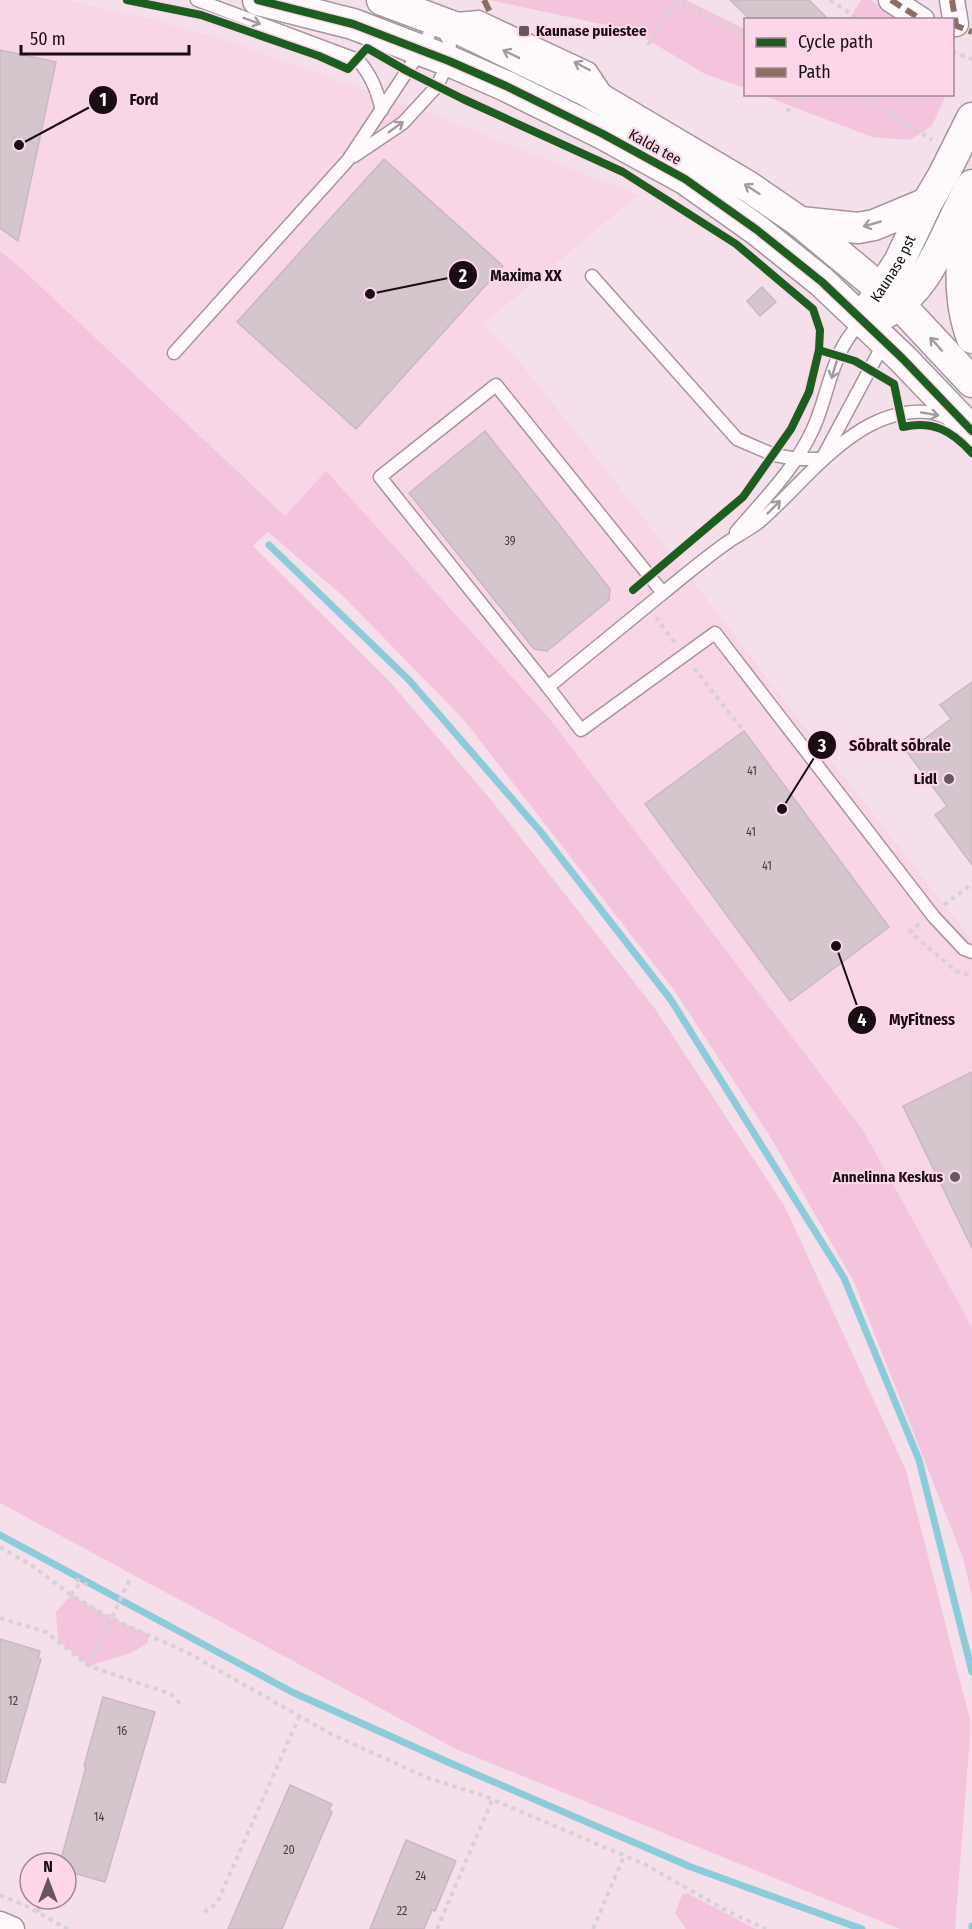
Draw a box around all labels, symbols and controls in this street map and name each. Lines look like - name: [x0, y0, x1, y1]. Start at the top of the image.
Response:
- one-way arrow: [242, 16, 261, 27]
- scale bar: [21, 18, 189, 56]
- legend: [744, 18, 954, 96]
- place label: Kaunase puiestee: [536, 22, 647, 40]
- marker: Kaunase puiestee: [517, 24, 531, 38]
- text: 50 m: [30, 28, 66, 50]
- text: Cycle path: [798, 31, 873, 53]
- one-way arrow: [502, 48, 520, 60]
- one-way arrow: [573, 60, 591, 71]
- text: Path: [798, 61, 831, 83]
- callout: Ford: [88, 83, 171, 117]
- text: 1: [99, 89, 107, 111]
- text: Ford: [129, 90, 159, 109]
- one-way arrow: [388, 121, 404, 133]
- street label: Kalda tee: [626, 125, 684, 169]
- one-way arrow: [743, 183, 760, 196]
- one-way arrow: [863, 219, 882, 230]
- street label: Kaunase pst: [867, 232, 920, 306]
- callout: Maxima XX: [448, 258, 573, 292]
- text: 2: [458, 265, 467, 287]
- text: Maxima XX: [490, 266, 562, 285]
- one-way arrow: [929, 336, 943, 351]
- one-way arrow: [828, 360, 839, 379]
- one-way arrow: [920, 409, 940, 420]
- one-way arrow: [766, 500, 781, 514]
- house number: 39: [504, 534, 516, 548]
- callout: Sõbralt sõbrale: [807, 728, 963, 762]
- text: 3: [817, 735, 827, 757]
- text: Sõbralt sõbrale: [849, 736, 951, 755]
- house number: 41: [747, 764, 757, 778]
- place label: Lidl: [914, 770, 938, 788]
- marker: Lidl: [942, 772, 956, 786]
- house number: 41: [746, 825, 756, 839]
- house number: 41: [762, 859, 772, 873]
- callout: MyFitness: [847, 1003, 967, 1037]
- text: 4: [857, 1009, 867, 1031]
- text: MyFitness: [889, 1010, 955, 1029]
- place label: Annelinna Keskus: [832, 1168, 943, 1186]
- marker: Annelinna Keskus: [948, 1170, 962, 1184]
- house number: 12: [8, 1694, 18, 1708]
- house number: 16: [117, 1724, 127, 1738]
- house number: 14: [94, 1810, 104, 1824]
- house number: 20: [283, 1843, 295, 1857]
- north arrow: [18, 1851, 78, 1911]
- text: N: [43, 1857, 53, 1876]
- house number: 24: [416, 1869, 427, 1883]
- house number: 22: [397, 1904, 407, 1918]

